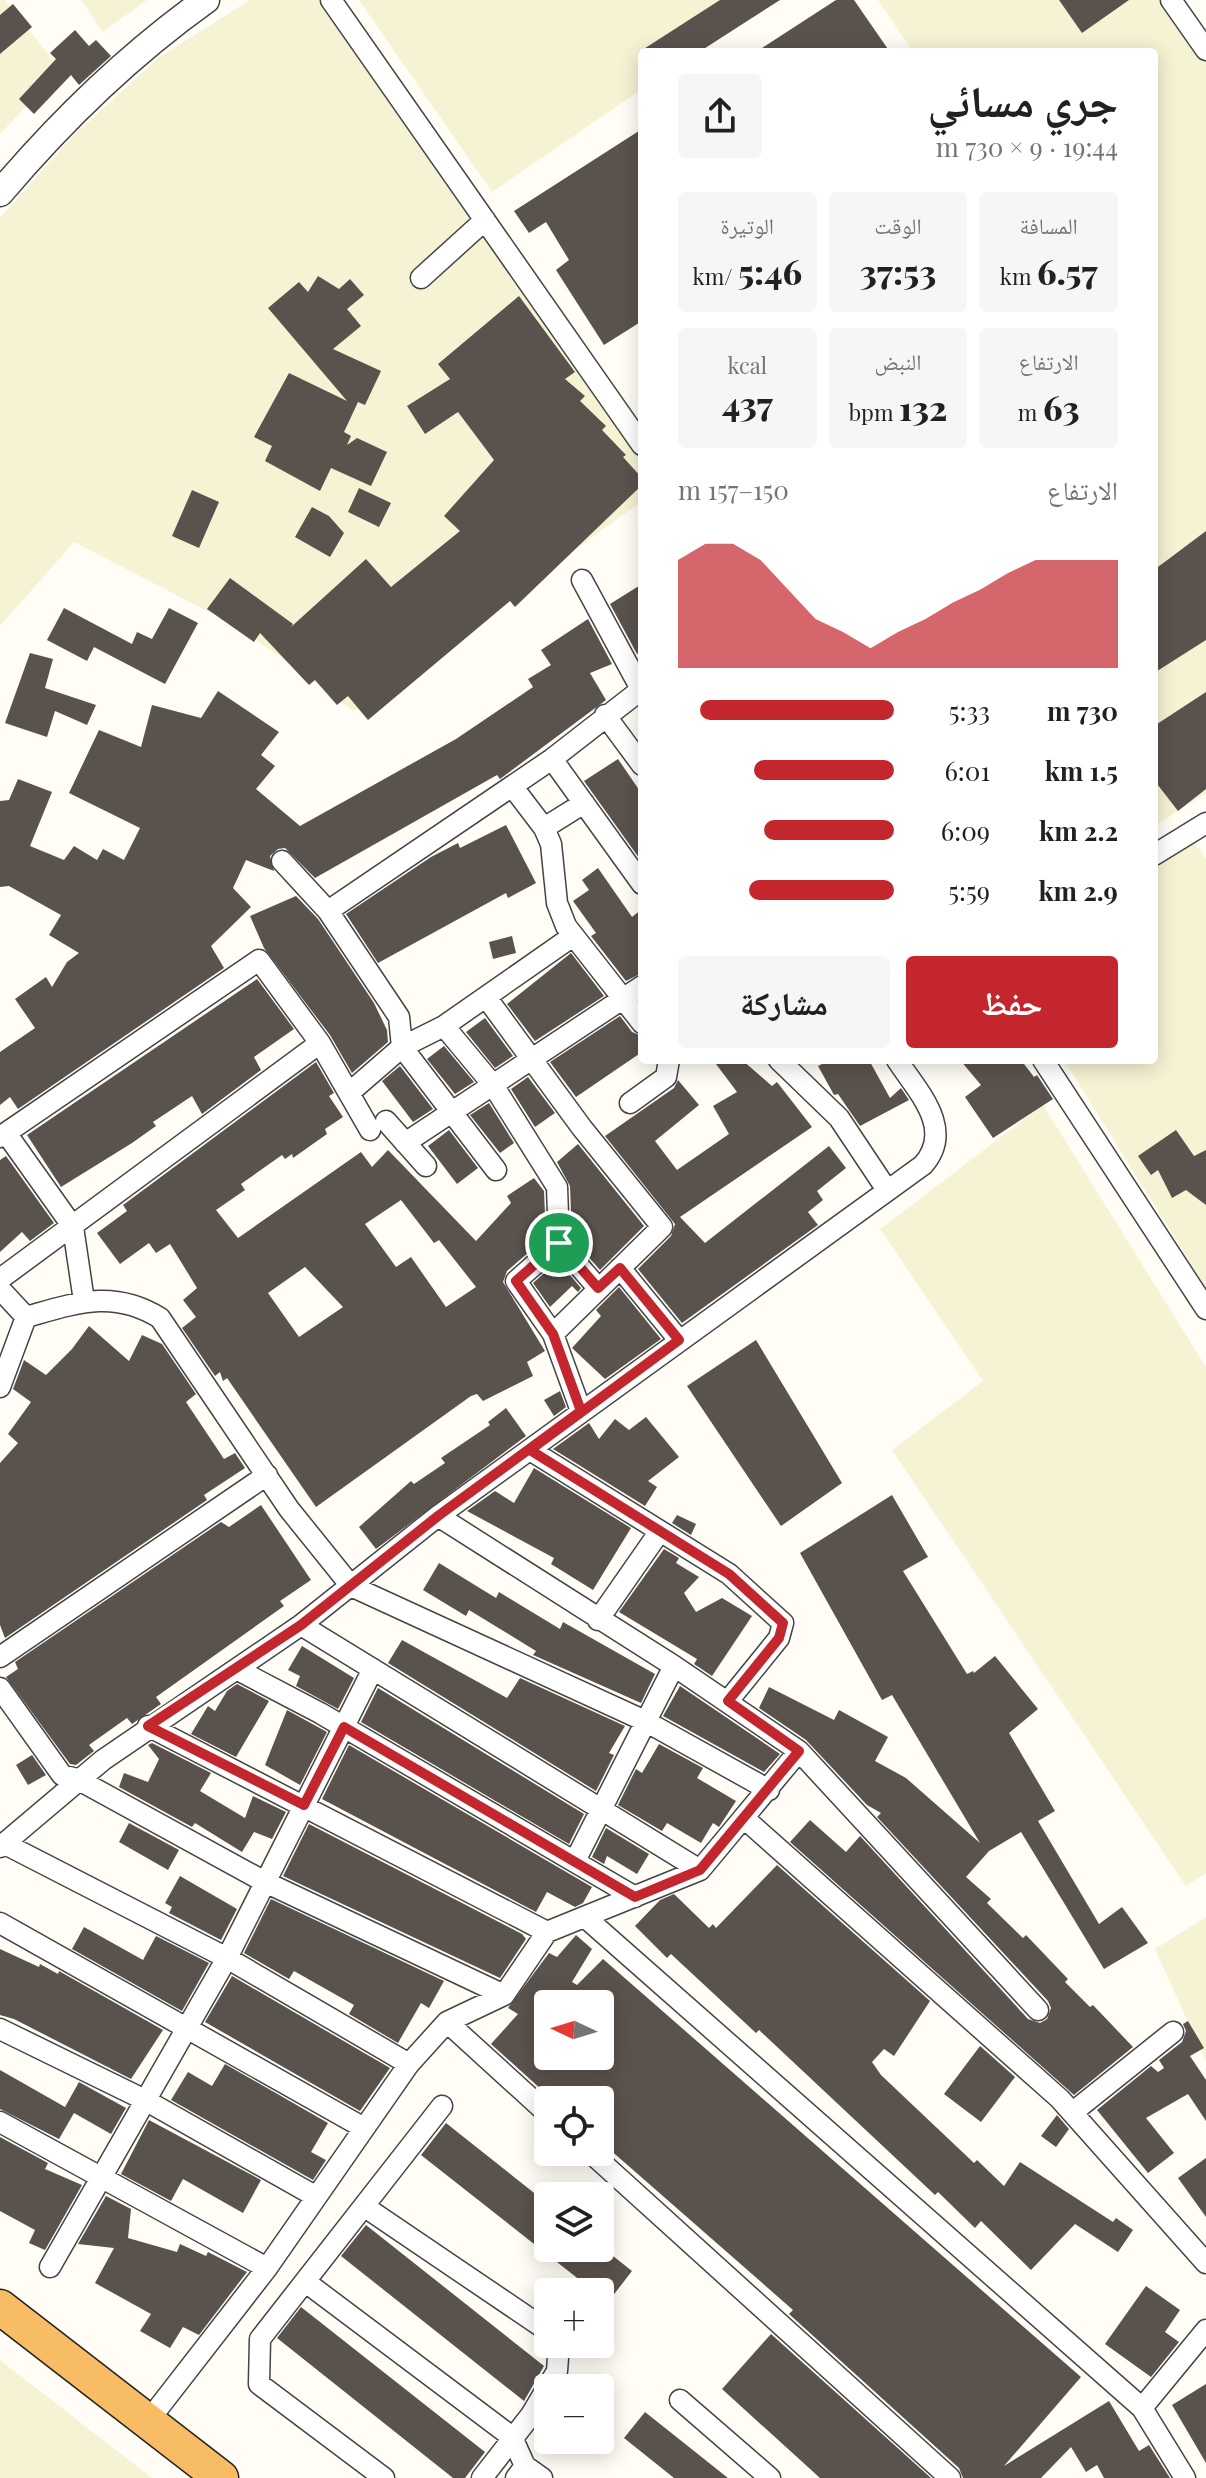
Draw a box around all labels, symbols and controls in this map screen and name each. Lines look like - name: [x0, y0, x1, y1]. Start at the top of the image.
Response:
- text: جري مسائي: [927, 69, 1118, 128]
- button: share: [678, 74, 762, 158]
- text: 19:44 · 9 × 730 m: [936, 129, 1118, 164]
- text: الوتيرة: [721, 210, 774, 240]
- text: الوقت: [874, 210, 922, 240]
- text: المسافة: [1020, 210, 1078, 240]
- text: 5:46: [738, 248, 802, 294]
- text: 37:53: [860, 248, 936, 294]
- text: 6.57: [1037, 248, 1097, 294]
- text: /km: [693, 261, 738, 291]
- text: km: [1000, 261, 1037, 291]
- text: النبض: [875, 346, 921, 376]
- text: الارتفاع: [1019, 346, 1079, 376]
- text: kcal: [728, 350, 767, 380]
- text: 437: [722, 380, 773, 426]
- text: 132: [899, 384, 947, 430]
- text: 63: [1043, 384, 1079, 430]
- text: bpm: [849, 397, 899, 427]
- text: m: [1018, 397, 1043, 427]
- text: 150–157 m: [678, 472, 789, 507]
- text: الارتفاع: [1047, 472, 1118, 507]
- text: 5:33: [949, 693, 990, 728]
- text: 730 m: [1047, 693, 1118, 728]
- text: 6:01: [944, 753, 990, 788]
- text: 1.5 km: [1045, 753, 1118, 788]
- text: 6:09: [941, 813, 990, 848]
- text: 2.2 km: [1039, 813, 1118, 848]
- text: 5:59: [948, 873, 990, 908]
- text: 2.9 km: [1038, 873, 1118, 908]
- button: مشاركة: [678, 956, 890, 1048]
- button: حفظ: [906, 956, 1118, 1048]
- pin: [525, 1209, 593, 1277]
- icon: arrive: [537, 1221, 581, 1265]
- north arrow: [534, 1990, 614, 2070]
- map controls: [534, 1990, 614, 2454]
- button: locate: [534, 2086, 614, 2166]
- button: layers: [534, 2182, 614, 2262]
- button: +: [534, 2278, 614, 2358]
- button: −: [534, 2374, 614, 2454]

